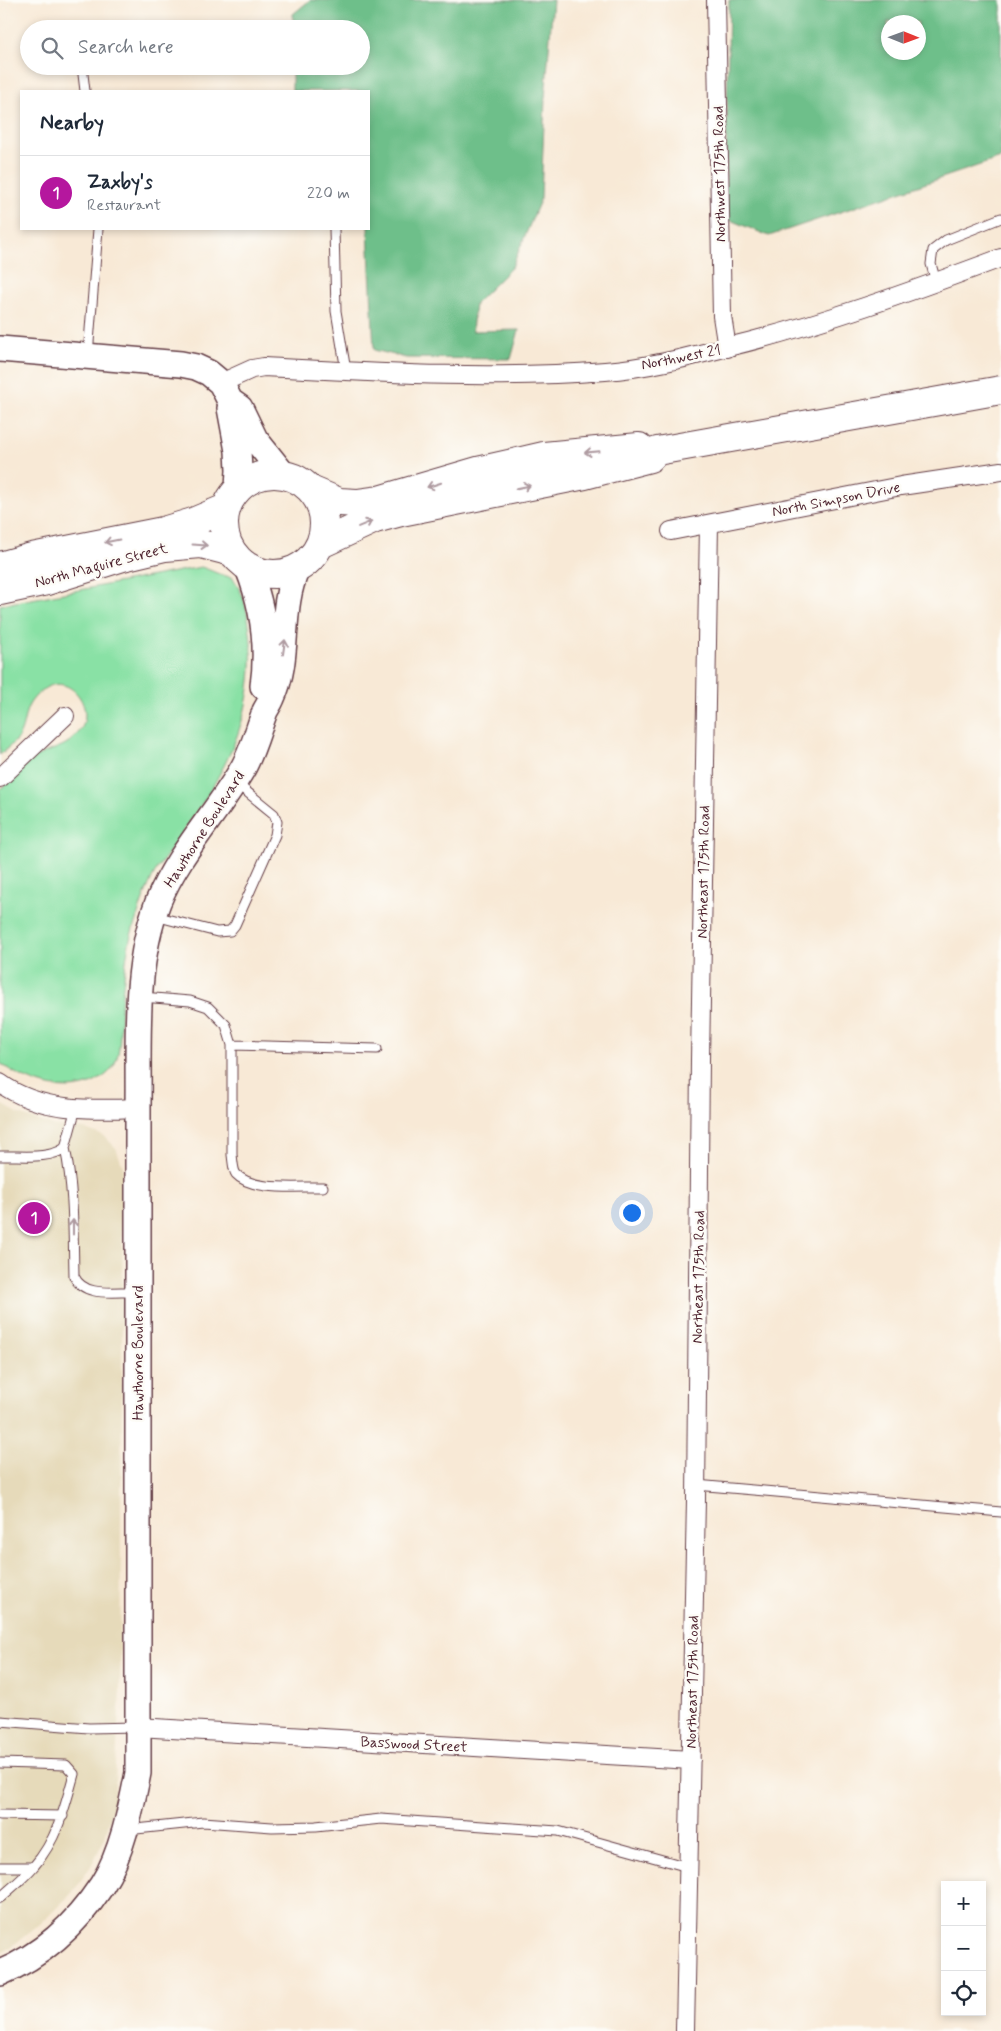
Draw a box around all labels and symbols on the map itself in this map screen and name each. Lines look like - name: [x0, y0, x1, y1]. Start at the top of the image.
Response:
- north arrow: [881, 15, 926, 60]
- street label: Northwest 175th Road: [709, 106, 731, 242]
- street label: Northwest 21: [640, 340, 723, 376]
- one-way arrow: [585, 447, 601, 456]
- street label: North Simpson Drive: [770, 478, 902, 522]
- one-way arrow: [426, 480, 442, 490]
- one-way arrow: [515, 482, 531, 492]
- one-way arrow: [357, 518, 372, 528]
- one-way arrow: [105, 537, 121, 546]
- street label: North Maguire Street: [33, 539, 170, 594]
- one-way arrow: [192, 540, 208, 549]
- one-way arrow: [279, 639, 289, 655]
- street label: Hawthorne Boulevard: [160, 767, 250, 892]
- street label: Northeast 175th Road: [693, 805, 715, 939]
- pin: 1: [18, 1199, 50, 1237]
- your location: [619, 1200, 645, 1226]
- street label: Northeast 175th Road: [688, 1210, 710, 1344]
- one-way arrow: [68, 1220, 78, 1236]
- street label: Hawthorne Boulevard: [129, 1285, 149, 1421]
- street label: Northeast 175th Road: [682, 1615, 704, 1749]
- street label: Basswood Street: [360, 1732, 468, 1758]

